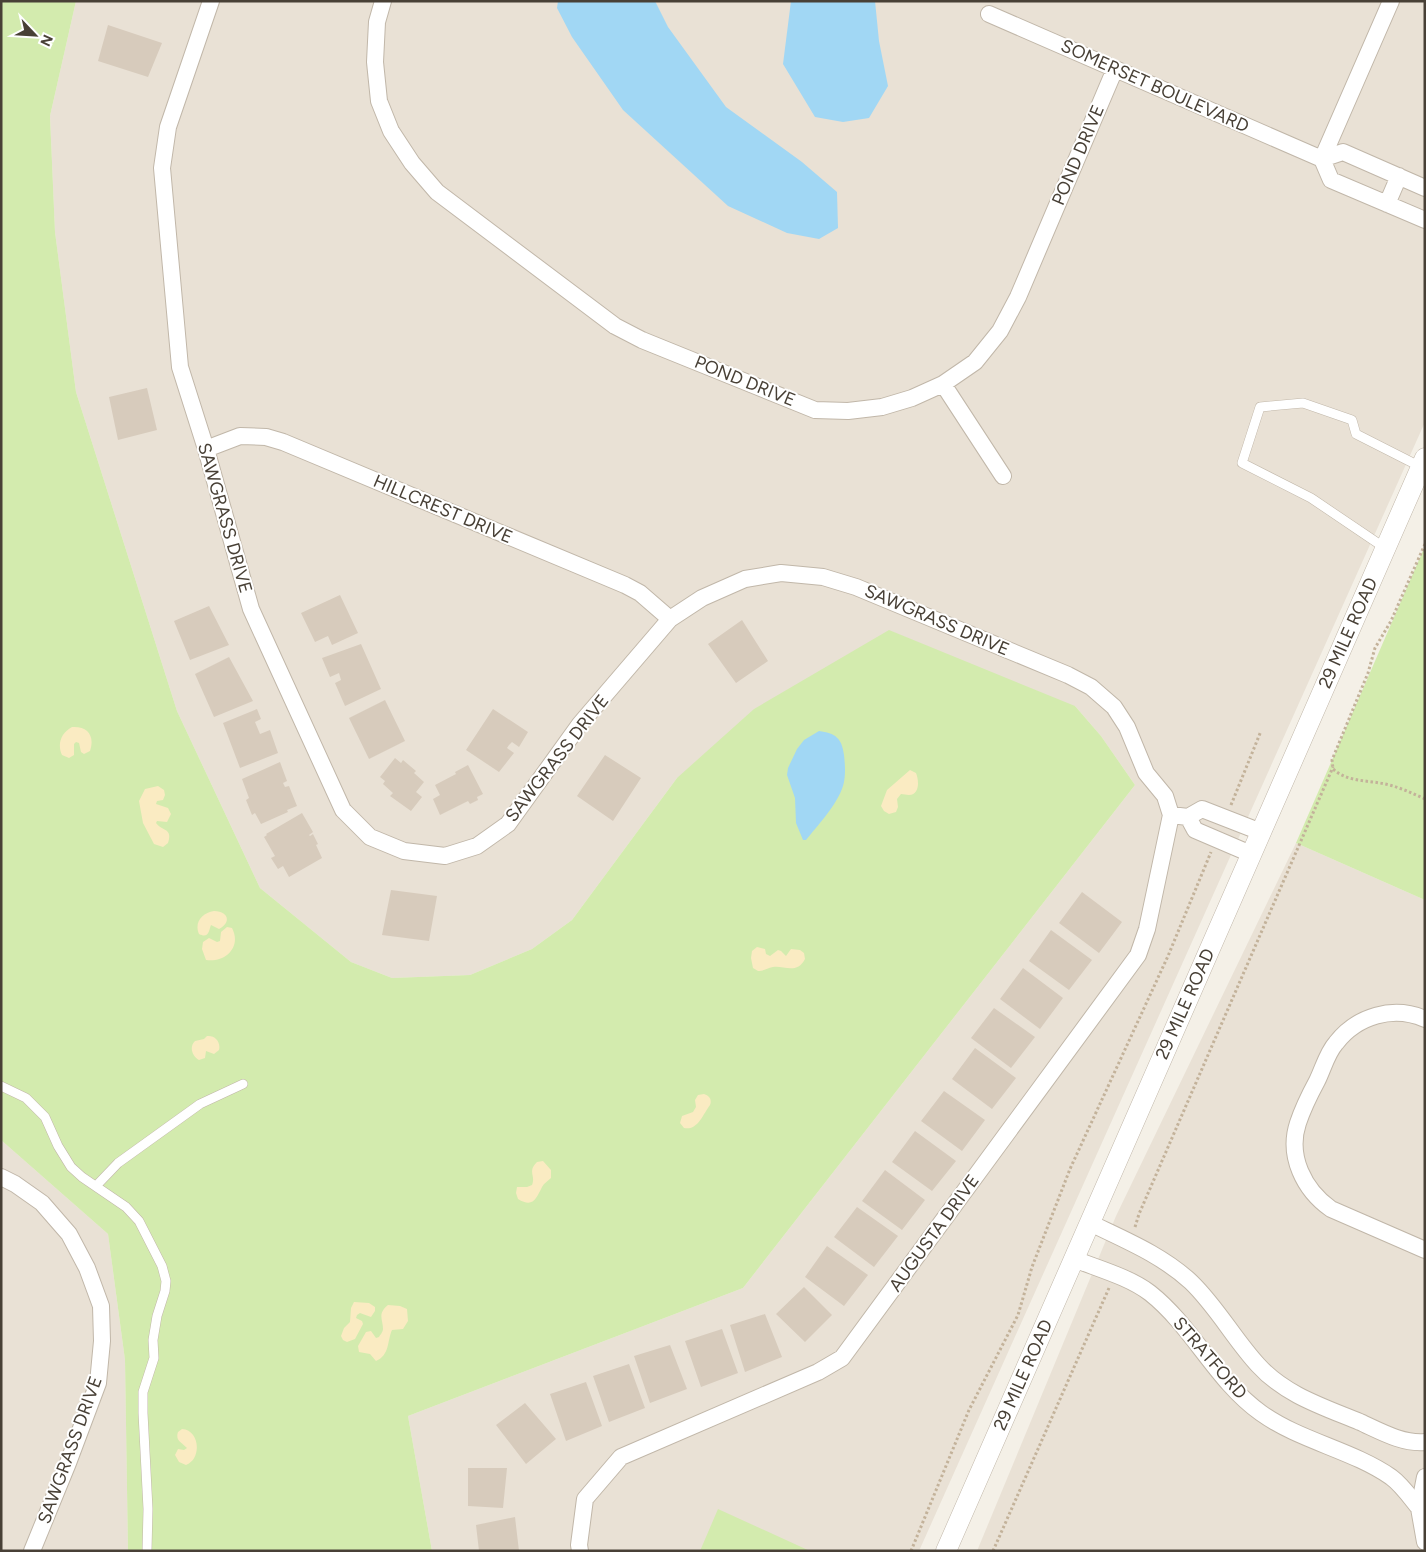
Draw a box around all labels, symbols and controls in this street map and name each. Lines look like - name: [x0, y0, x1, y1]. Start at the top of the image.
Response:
- north arrow: [10, 10, 60, 60]
- text: N: [36, 32, 56, 49]
- street label: SOMERSET BOULEVARD: [1058, 35, 1252, 137]
- street label: POND DRIVE: [1047, 102, 1109, 208]
- street label: POND DRIVE: [691, 351, 799, 411]
- street label: SAWGRASS DRIVE: [193, 440, 257, 596]
- street label: HILLCREST DRIVE: [370, 470, 516, 548]
- street label: 29 MILE ROAD: [1314, 574, 1382, 692]
- street label: SAWGRASS DRIVE: [861, 580, 1013, 660]
- street label: SAWGRASS DRIVE: [501, 690, 613, 826]
- street label: 29 MILE ROAD: [1151, 945, 1219, 1063]
- street label: AUGUSTA DRIVE: [884, 1170, 984, 1296]
- street label: STRATFORD: [1168, 1312, 1252, 1404]
- street label: 29 MILE ROAD: [989, 1316, 1057, 1434]
- street label: SAWGRASS DRIVE: [33, 1373, 107, 1527]

